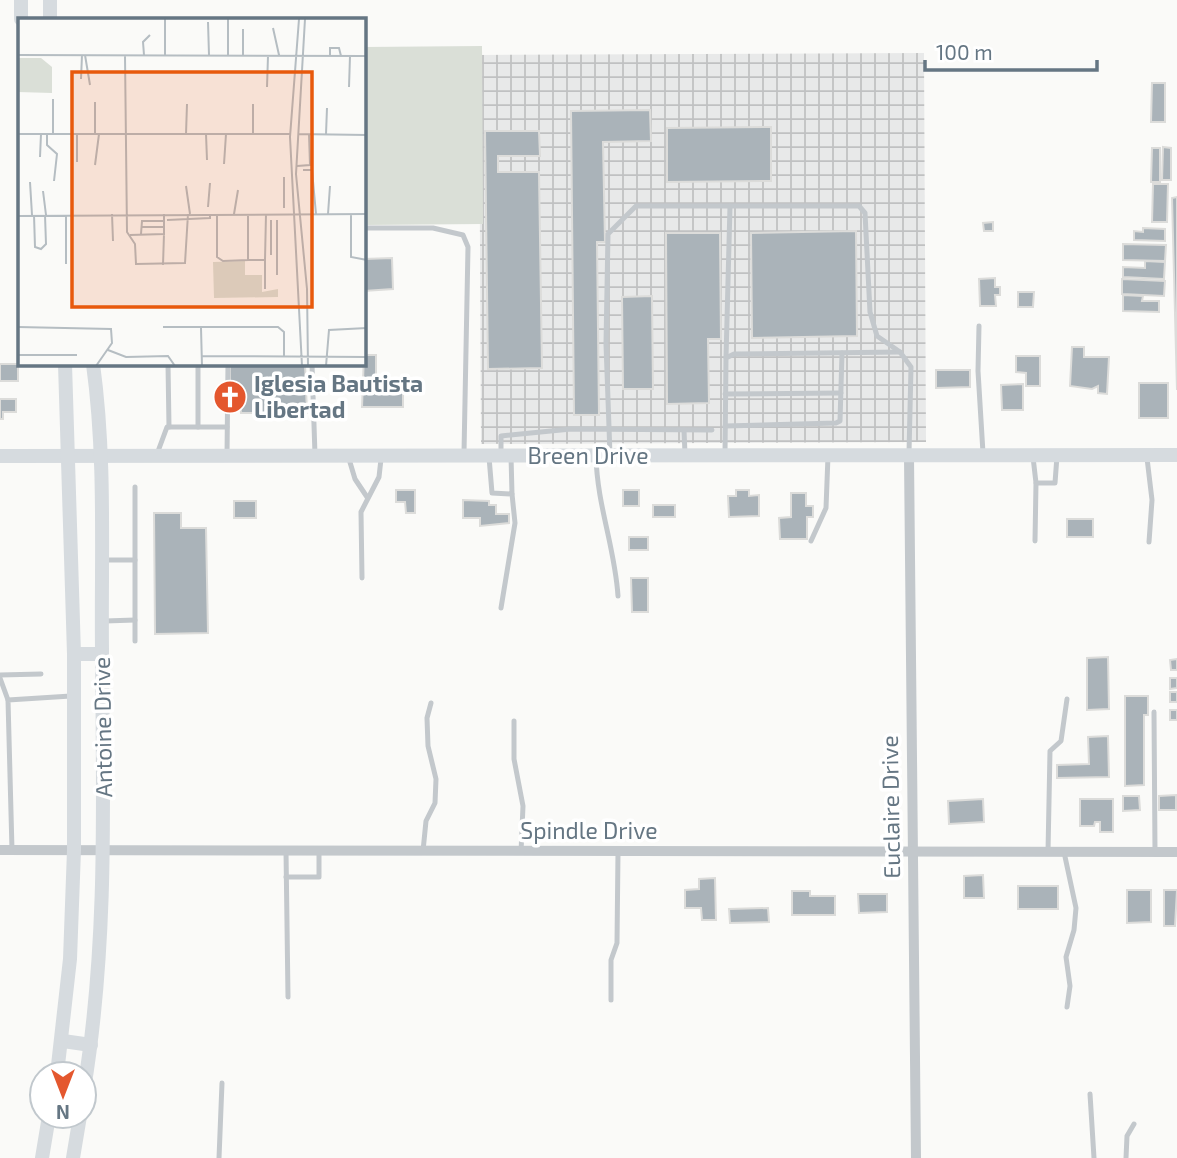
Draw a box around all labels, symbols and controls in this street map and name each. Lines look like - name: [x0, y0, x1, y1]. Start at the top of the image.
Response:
- inset map: [18, 18, 366, 366]
- scale bar: [925, 28, 1096, 72]
- text: 100 m: [936, 39, 993, 64]
- place label: Iglesia Bautista Libertad: [254, 369, 423, 423]
- church icon: Iglesia Bautista Libertad: [211, 378, 249, 416]
- street label: Breen Drive: [528, 441, 648, 469]
- street label: Antoine Drive: [87, 656, 117, 798]
- street label: Euclaire Drive: [875, 735, 905, 879]
- street label: Spindle Drive: [520, 816, 658, 844]
- north arrow: [28, 1060, 98, 1130]
- text: N: [56, 1101, 70, 1124]

